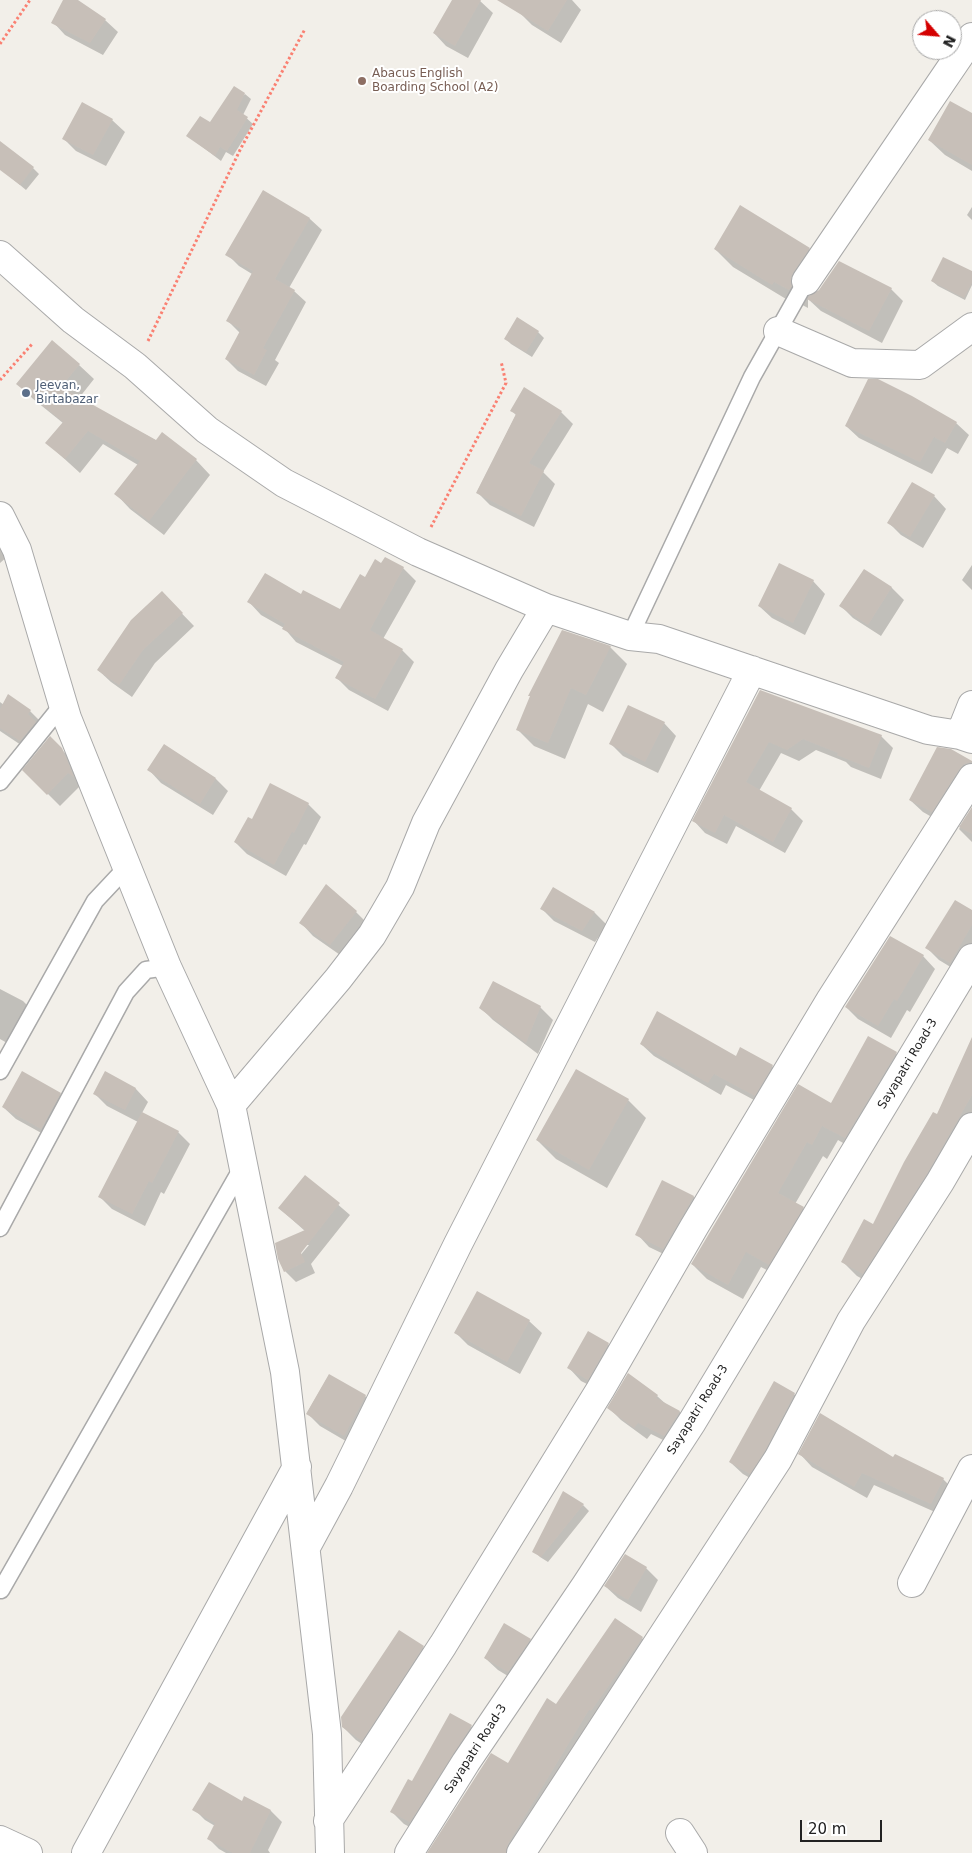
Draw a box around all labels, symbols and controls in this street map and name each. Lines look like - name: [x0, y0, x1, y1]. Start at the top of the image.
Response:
- north arrow: [912, 10, 962, 60]
- text: N: [940, 33, 959, 50]
- place label: Abacus English Boarding School (A2): [372, 67, 498, 95]
- marker: Abacus English Boarding School (A2): [356, 75, 368, 87]
- place label: Jeevan, Birtabazar: [36, 379, 98, 407]
- marker: Jeevan, Birtabazar: [20, 387, 32, 399]
- street label: Sayapatri Road-3: [875, 1016, 941, 1112]
- street label: Sayapatri Road-3: [665, 1362, 731, 1458]
- street label: Sayapatri Road-3: [442, 1702, 510, 1796]
- scale bar: [802, 1810, 884, 1842]
- text: 20 m: [808, 1820, 846, 1838]

